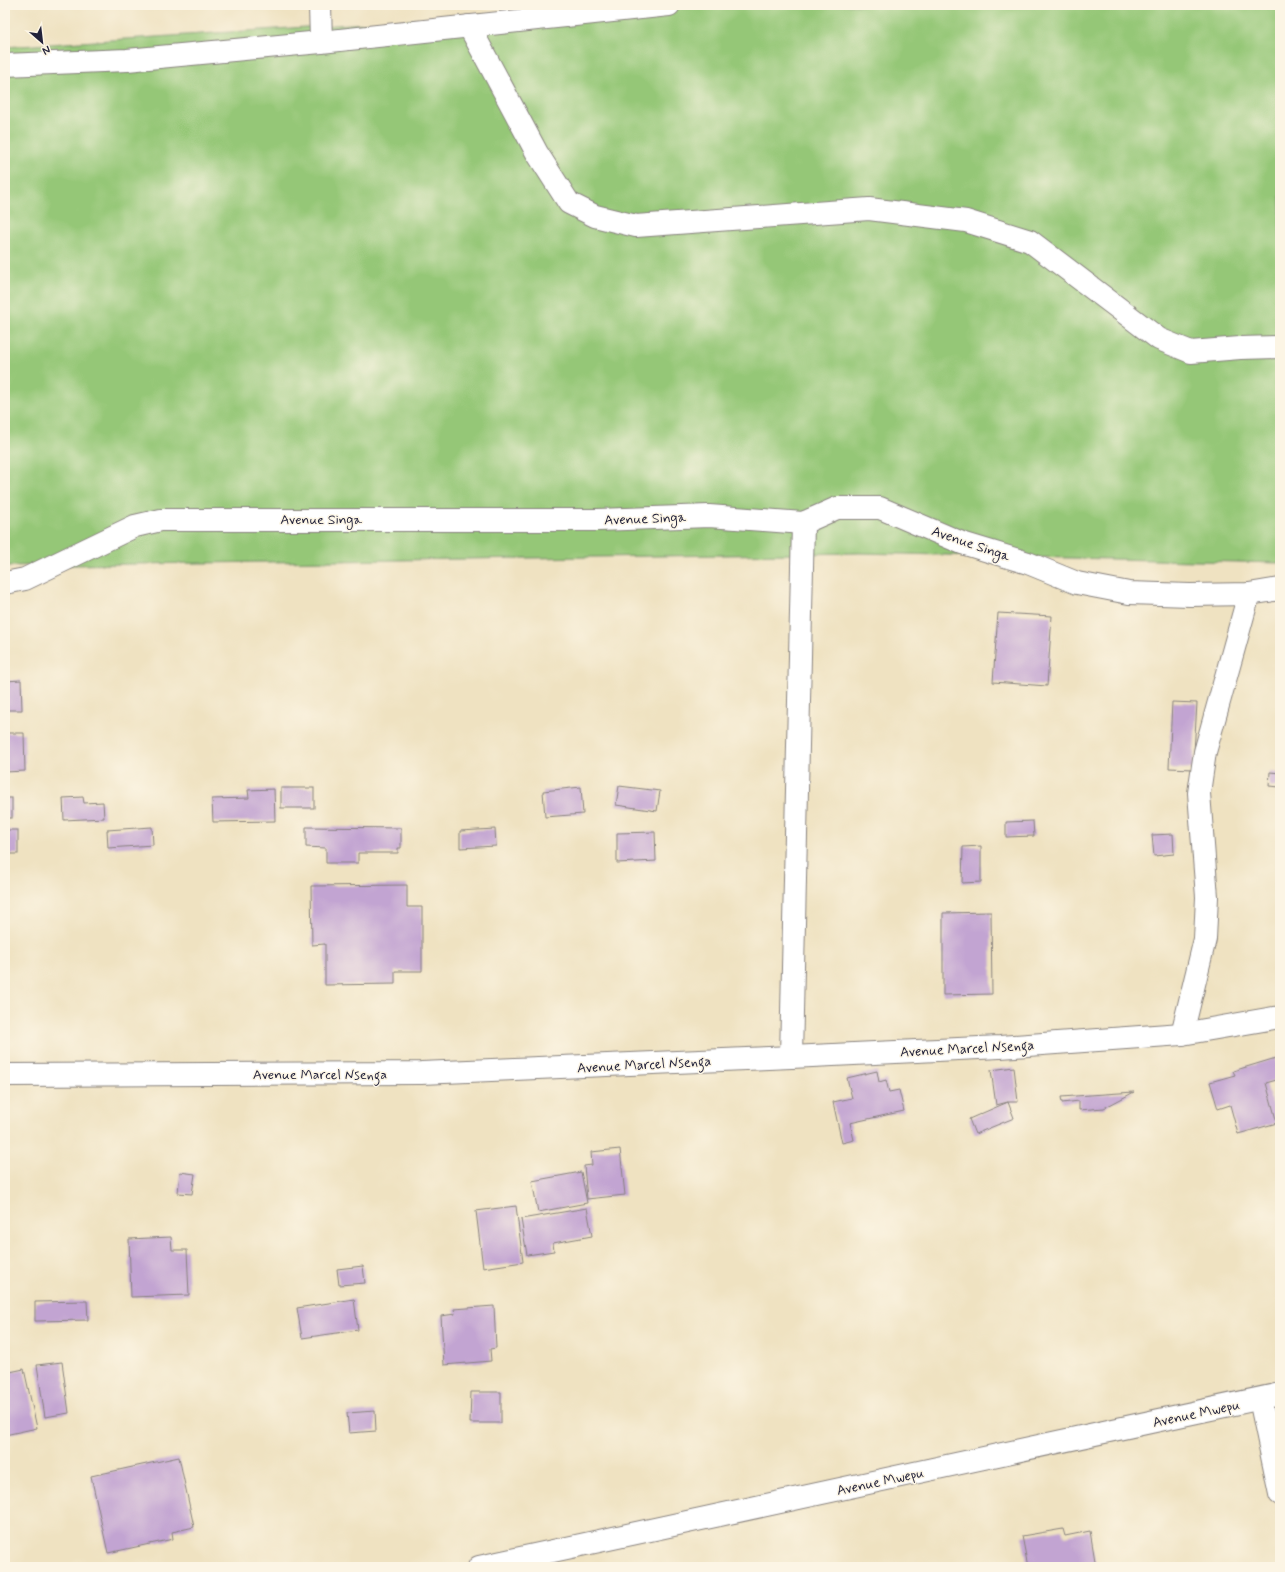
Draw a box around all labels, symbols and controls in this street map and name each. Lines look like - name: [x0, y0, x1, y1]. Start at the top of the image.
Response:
- north arrow: [22, 22, 62, 62]
- text: N: [40, 42, 53, 58]
- street label: Avenue Singa: [604, 509, 687, 530]
- street label: Avenue Singa: [280, 511, 362, 530]
- street label: Avenue Singa: [929, 522, 1013, 567]
- street label: Avenue Marcel Nsenga: [899, 1036, 1035, 1064]
- street label: Avenue Marcel Nsenga: [576, 1052, 712, 1080]
- street label: Avenue Marcel Nsenga: [253, 1066, 387, 1086]
- street label: Avenue Mwepu: [1151, 1396, 1242, 1432]
- street label: Avenue Mwepu: [835, 1464, 926, 1500]

